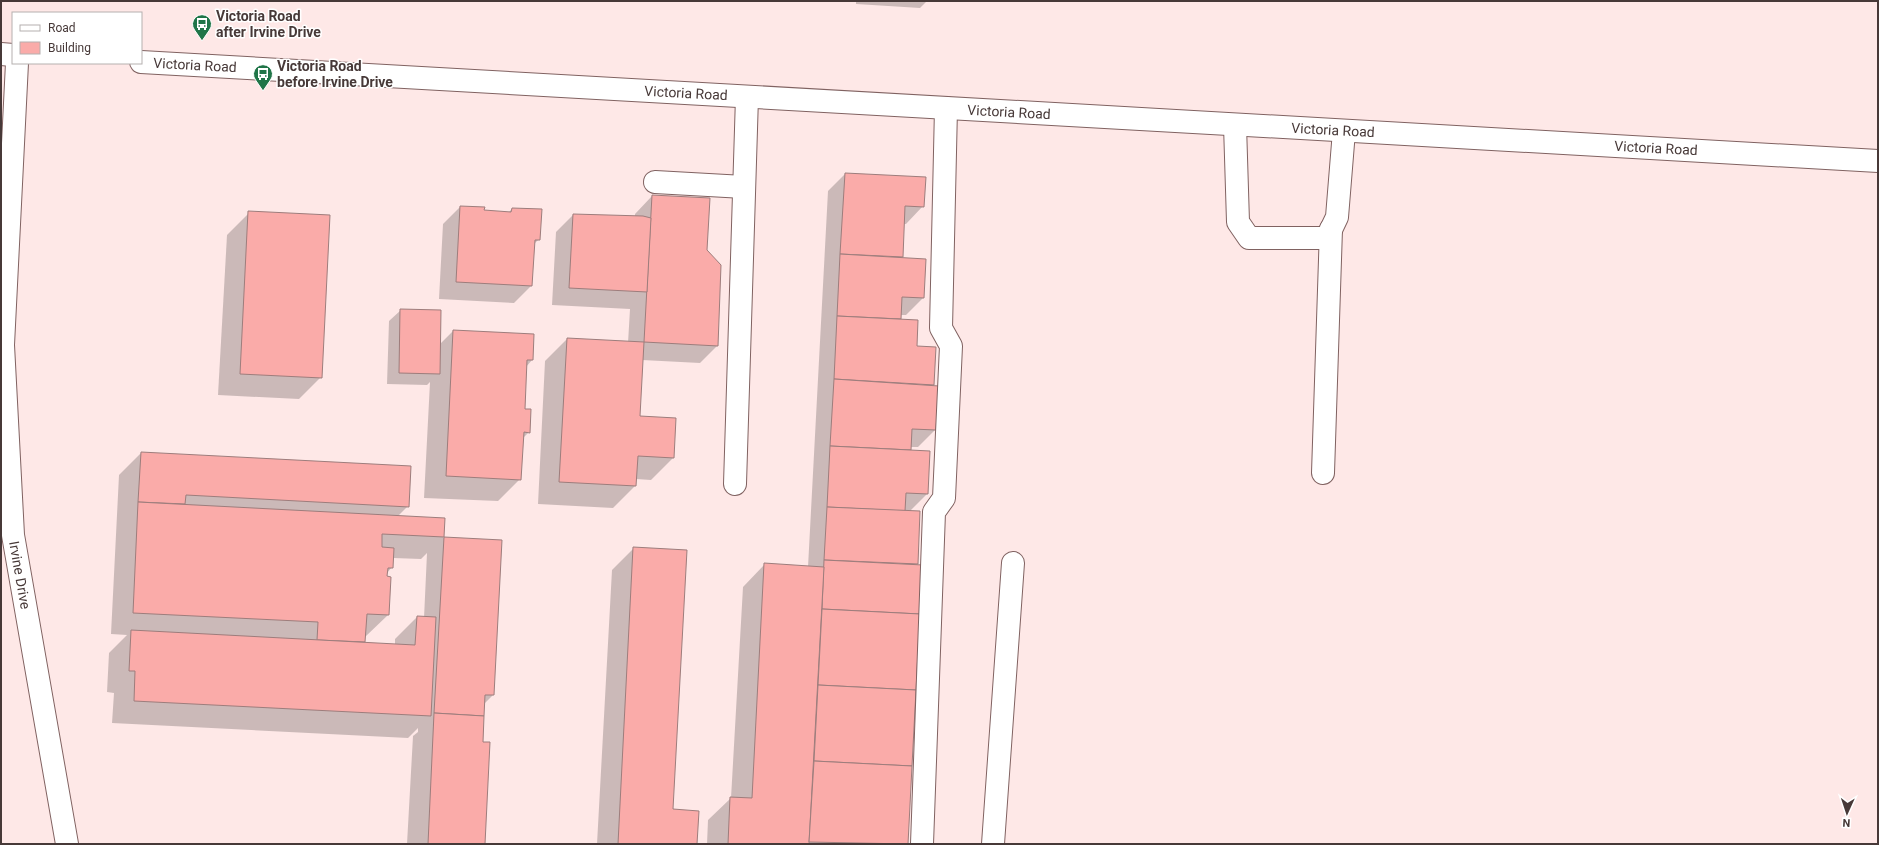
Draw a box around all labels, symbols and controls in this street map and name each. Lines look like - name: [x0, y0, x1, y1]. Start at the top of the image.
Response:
- place label: Victoria Road after Irvine Drive: [216, 8, 321, 40]
- legend: [12, 12, 142, 64]
- bus stop icon: Victoria Road after Irvine Drive: [191, 13, 213, 41]
- text: Road: [48, 21, 76, 35]
- text: Building: [48, 41, 91, 55]
- street label: Victoria Road: [153, 55, 237, 75]
- place label: Victoria Road before Irvine Drive: [277, 58, 393, 90]
- bus stop icon: Victoria Road before Irvine Drive: [252, 63, 274, 91]
- street label: Victoria Road: [644, 83, 728, 103]
- street label: Victoria Road: [967, 102, 1051, 122]
- street label: Victoria Road: [1291, 120, 1375, 140]
- street label: Victoria Road: [1614, 138, 1698, 158]
- street label: Irvine Drive: [6, 540, 34, 610]
- north arrow: [1827, 793, 1867, 833]
- text: N: [1842, 816, 1851, 829]

